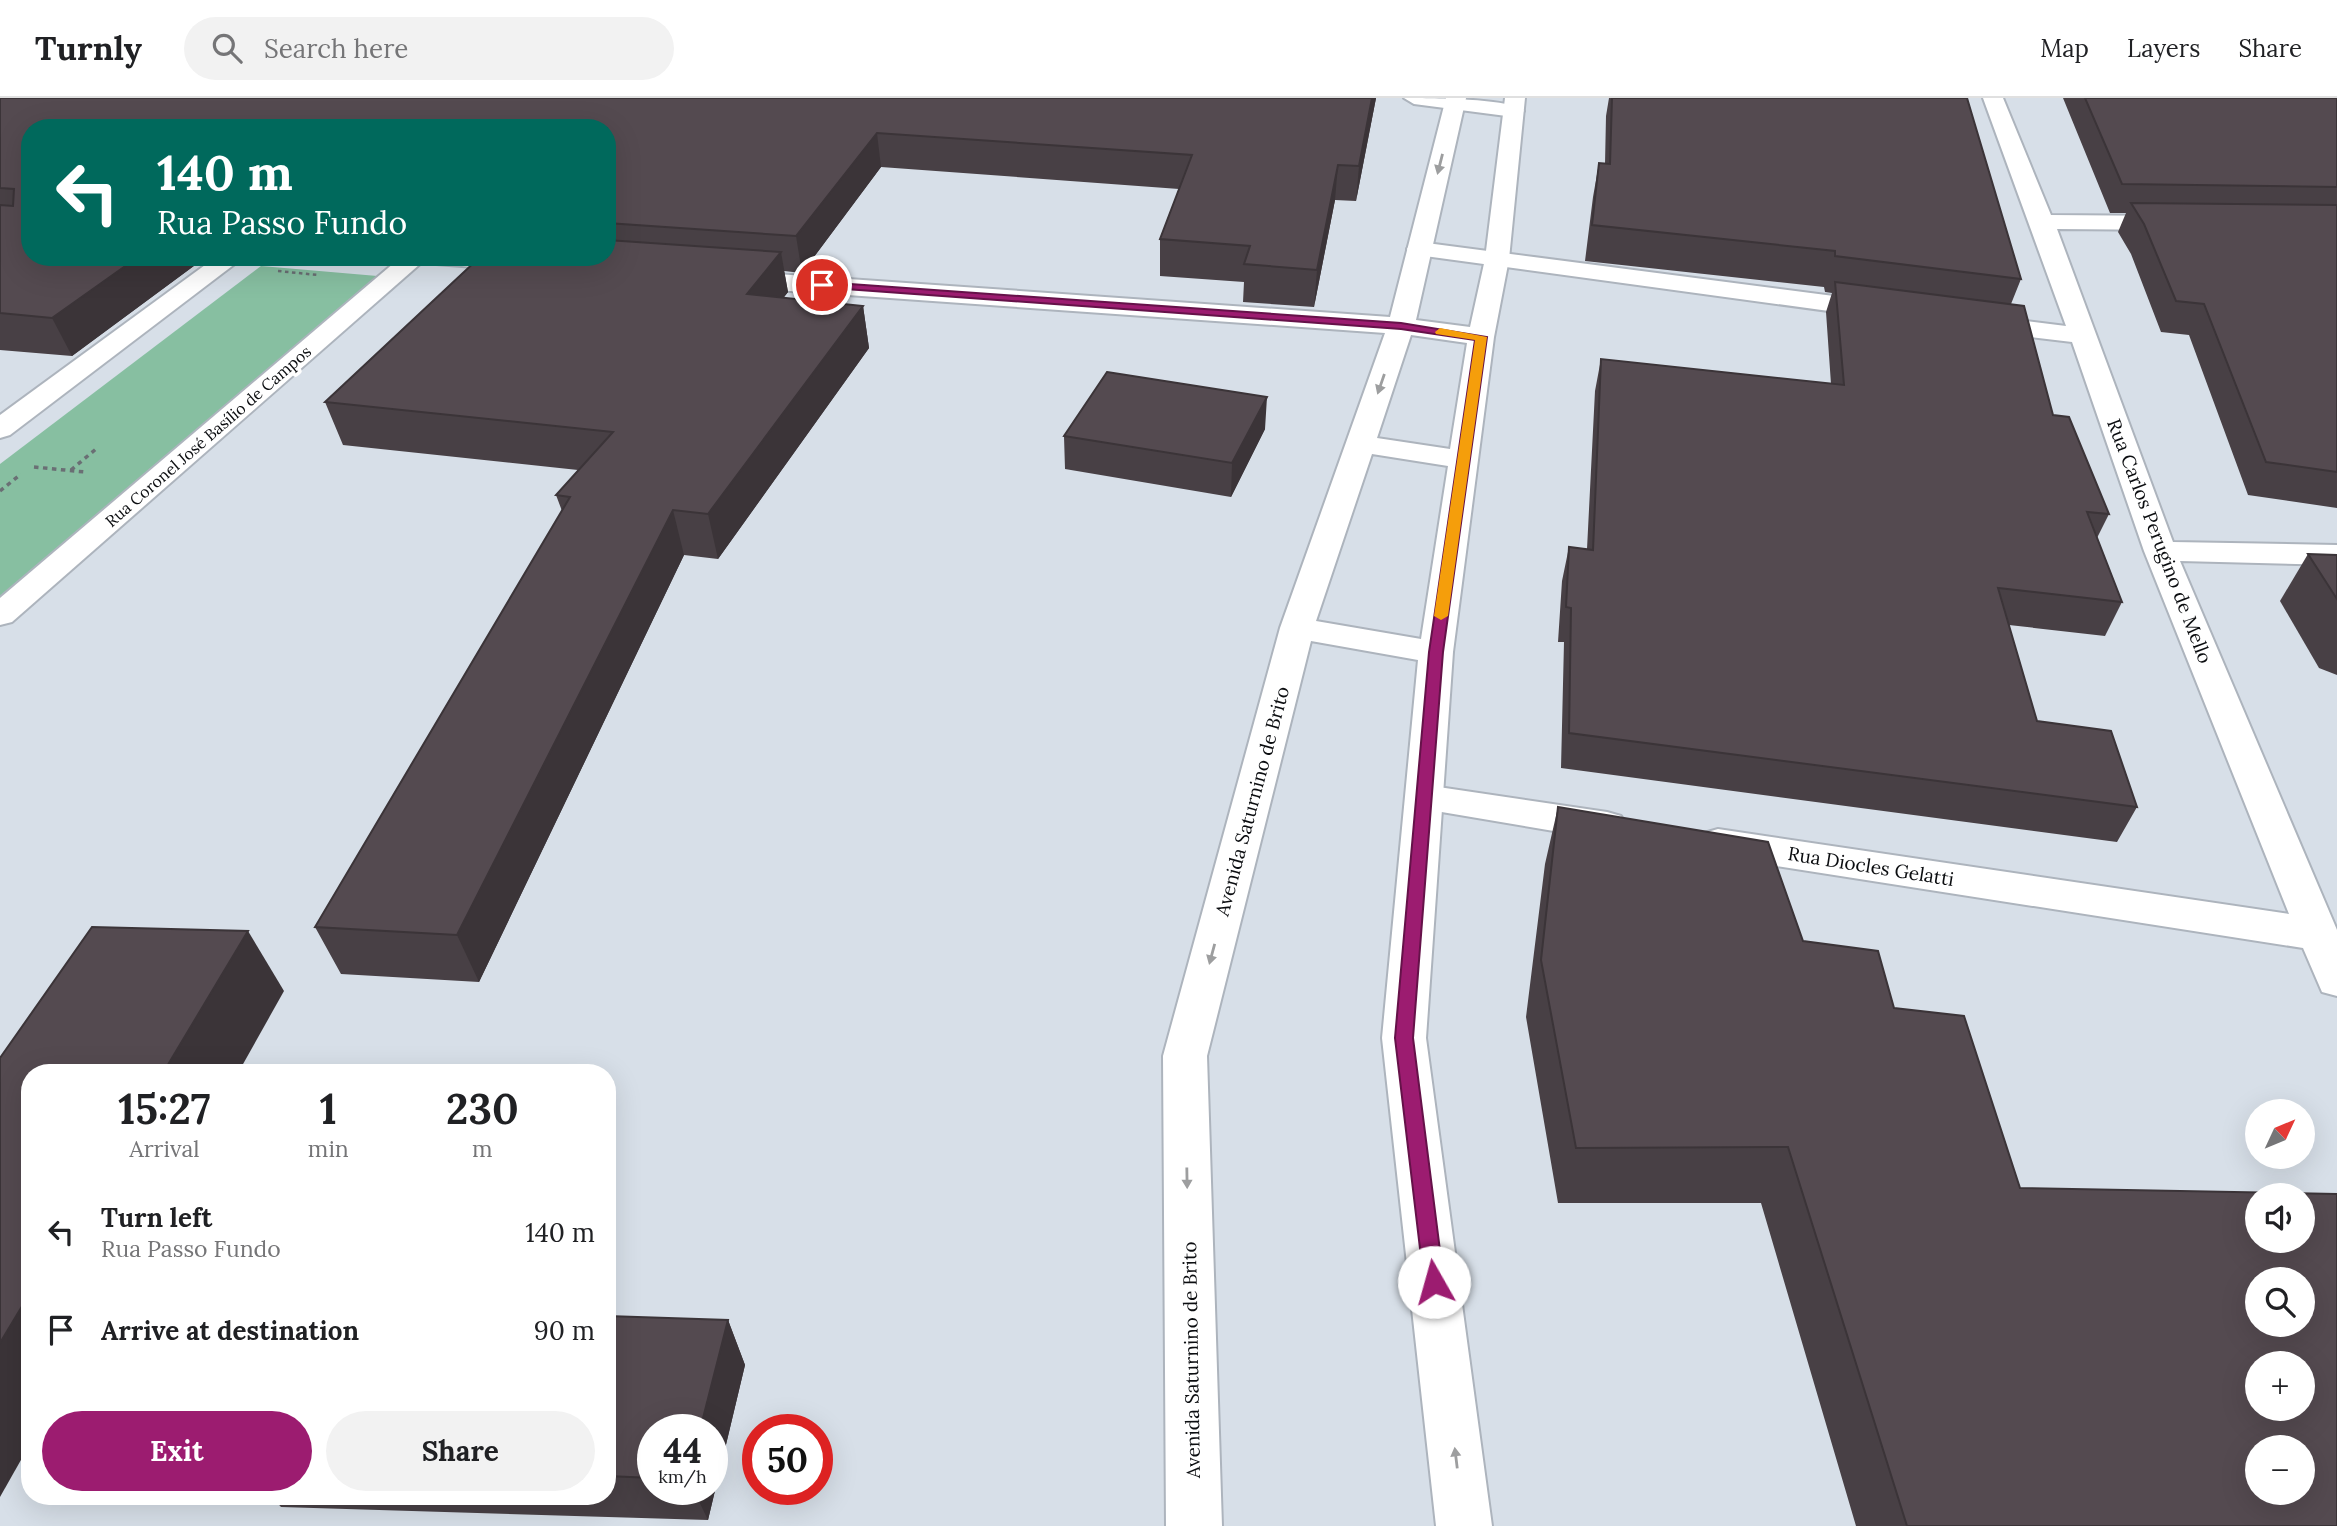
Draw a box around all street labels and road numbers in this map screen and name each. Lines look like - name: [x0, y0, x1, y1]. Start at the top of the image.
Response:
- street label: Rua Coronel José Basílio de Campos: [101, 341, 315, 531]
- street label: Rua Carlos Perugino de Mello: [2102, 415, 2218, 667]
- street label: Avenida Saturnino de Brito: [1209, 683, 1294, 919]
- street label: Rua Diocles Gelatti: [1786, 841, 1956, 891]
- street label: Avenida Saturnino de Brito: [1177, 1241, 1205, 1480]

